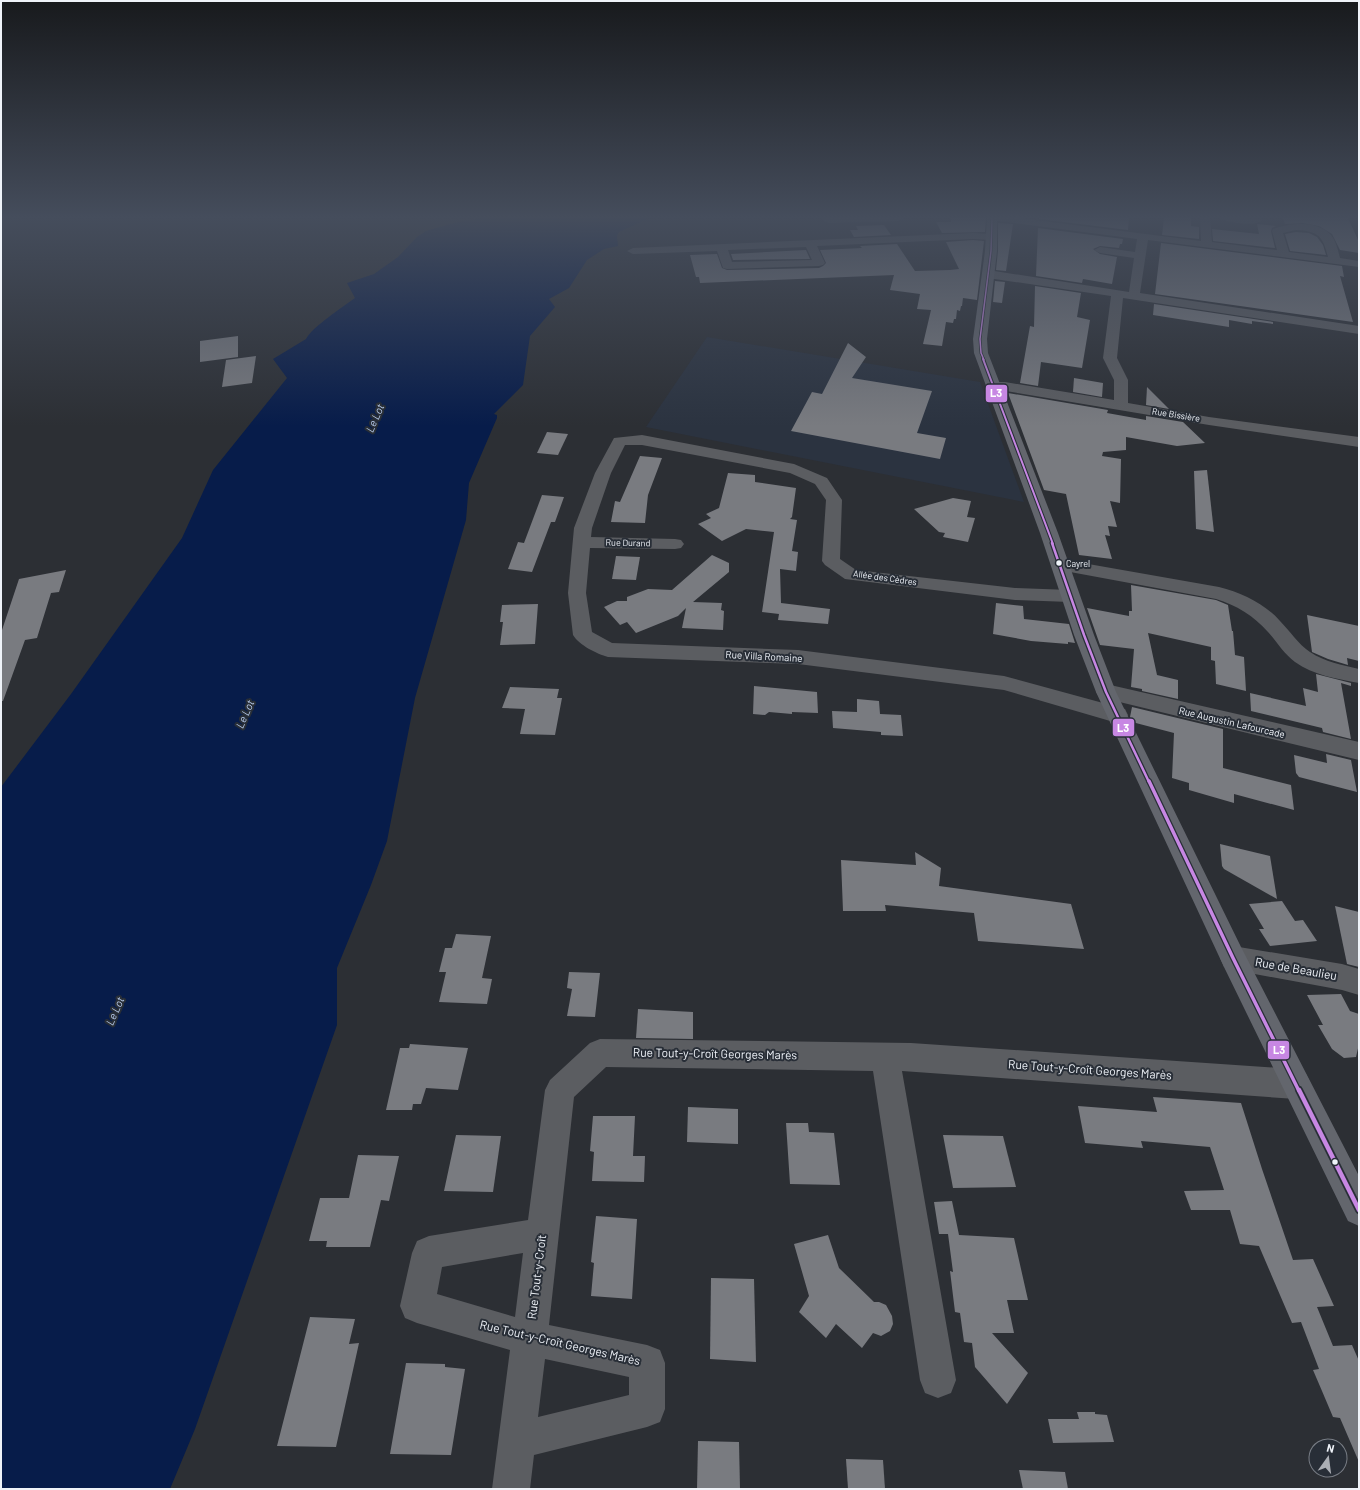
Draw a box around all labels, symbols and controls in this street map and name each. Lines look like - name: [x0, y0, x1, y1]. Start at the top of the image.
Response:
- line badge: L3: [985, 384, 1008, 403]
- text: L3: [990, 386, 1002, 399]
- water label: Le Lot: [363, 402, 387, 434]
- street label: Rue Bissière: [1151, 405, 1201, 424]
- street label: Rue Durand: [606, 537, 651, 548]
- marker: Cayrel: [1054, 558, 1064, 568]
- place label: Cayrel: [1066, 558, 1090, 569]
- street label: Allée des Cèdres: [853, 568, 918, 587]
- street label: Rue Villa Romaine: [725, 648, 803, 664]
- water label: Le Lot: [233, 698, 257, 730]
- street label: Rue Augustin Lafourcade: [1178, 704, 1286, 740]
- line badge: L3: [1112, 718, 1135, 737]
- text: L3: [1117, 721, 1129, 734]
- street label: Rue de Beaulieu: [1254, 954, 1338, 982]
- water label: Le Lot: [103, 995, 127, 1027]
- line badge: L3: [1267, 1040, 1290, 1060]
- text: L3: [1273, 1043, 1285, 1056]
- street label: Rue Tout-y-Croît Georges Marès: [633, 1045, 797, 1061]
- street label: Rue Tout-y-Croît Georges Marès: [1008, 1056, 1173, 1082]
- unlabelled marker: [1330, 1157, 1340, 1167]
- street label: Rue Tout-y-Croît: [524, 1234, 548, 1320]
- street label: Rue Tout-y-Croît Georges Marès: [479, 1317, 642, 1367]
- north arrow: [1308, 1438, 1348, 1478]
- text: N: [1325, 1441, 1336, 1455]

